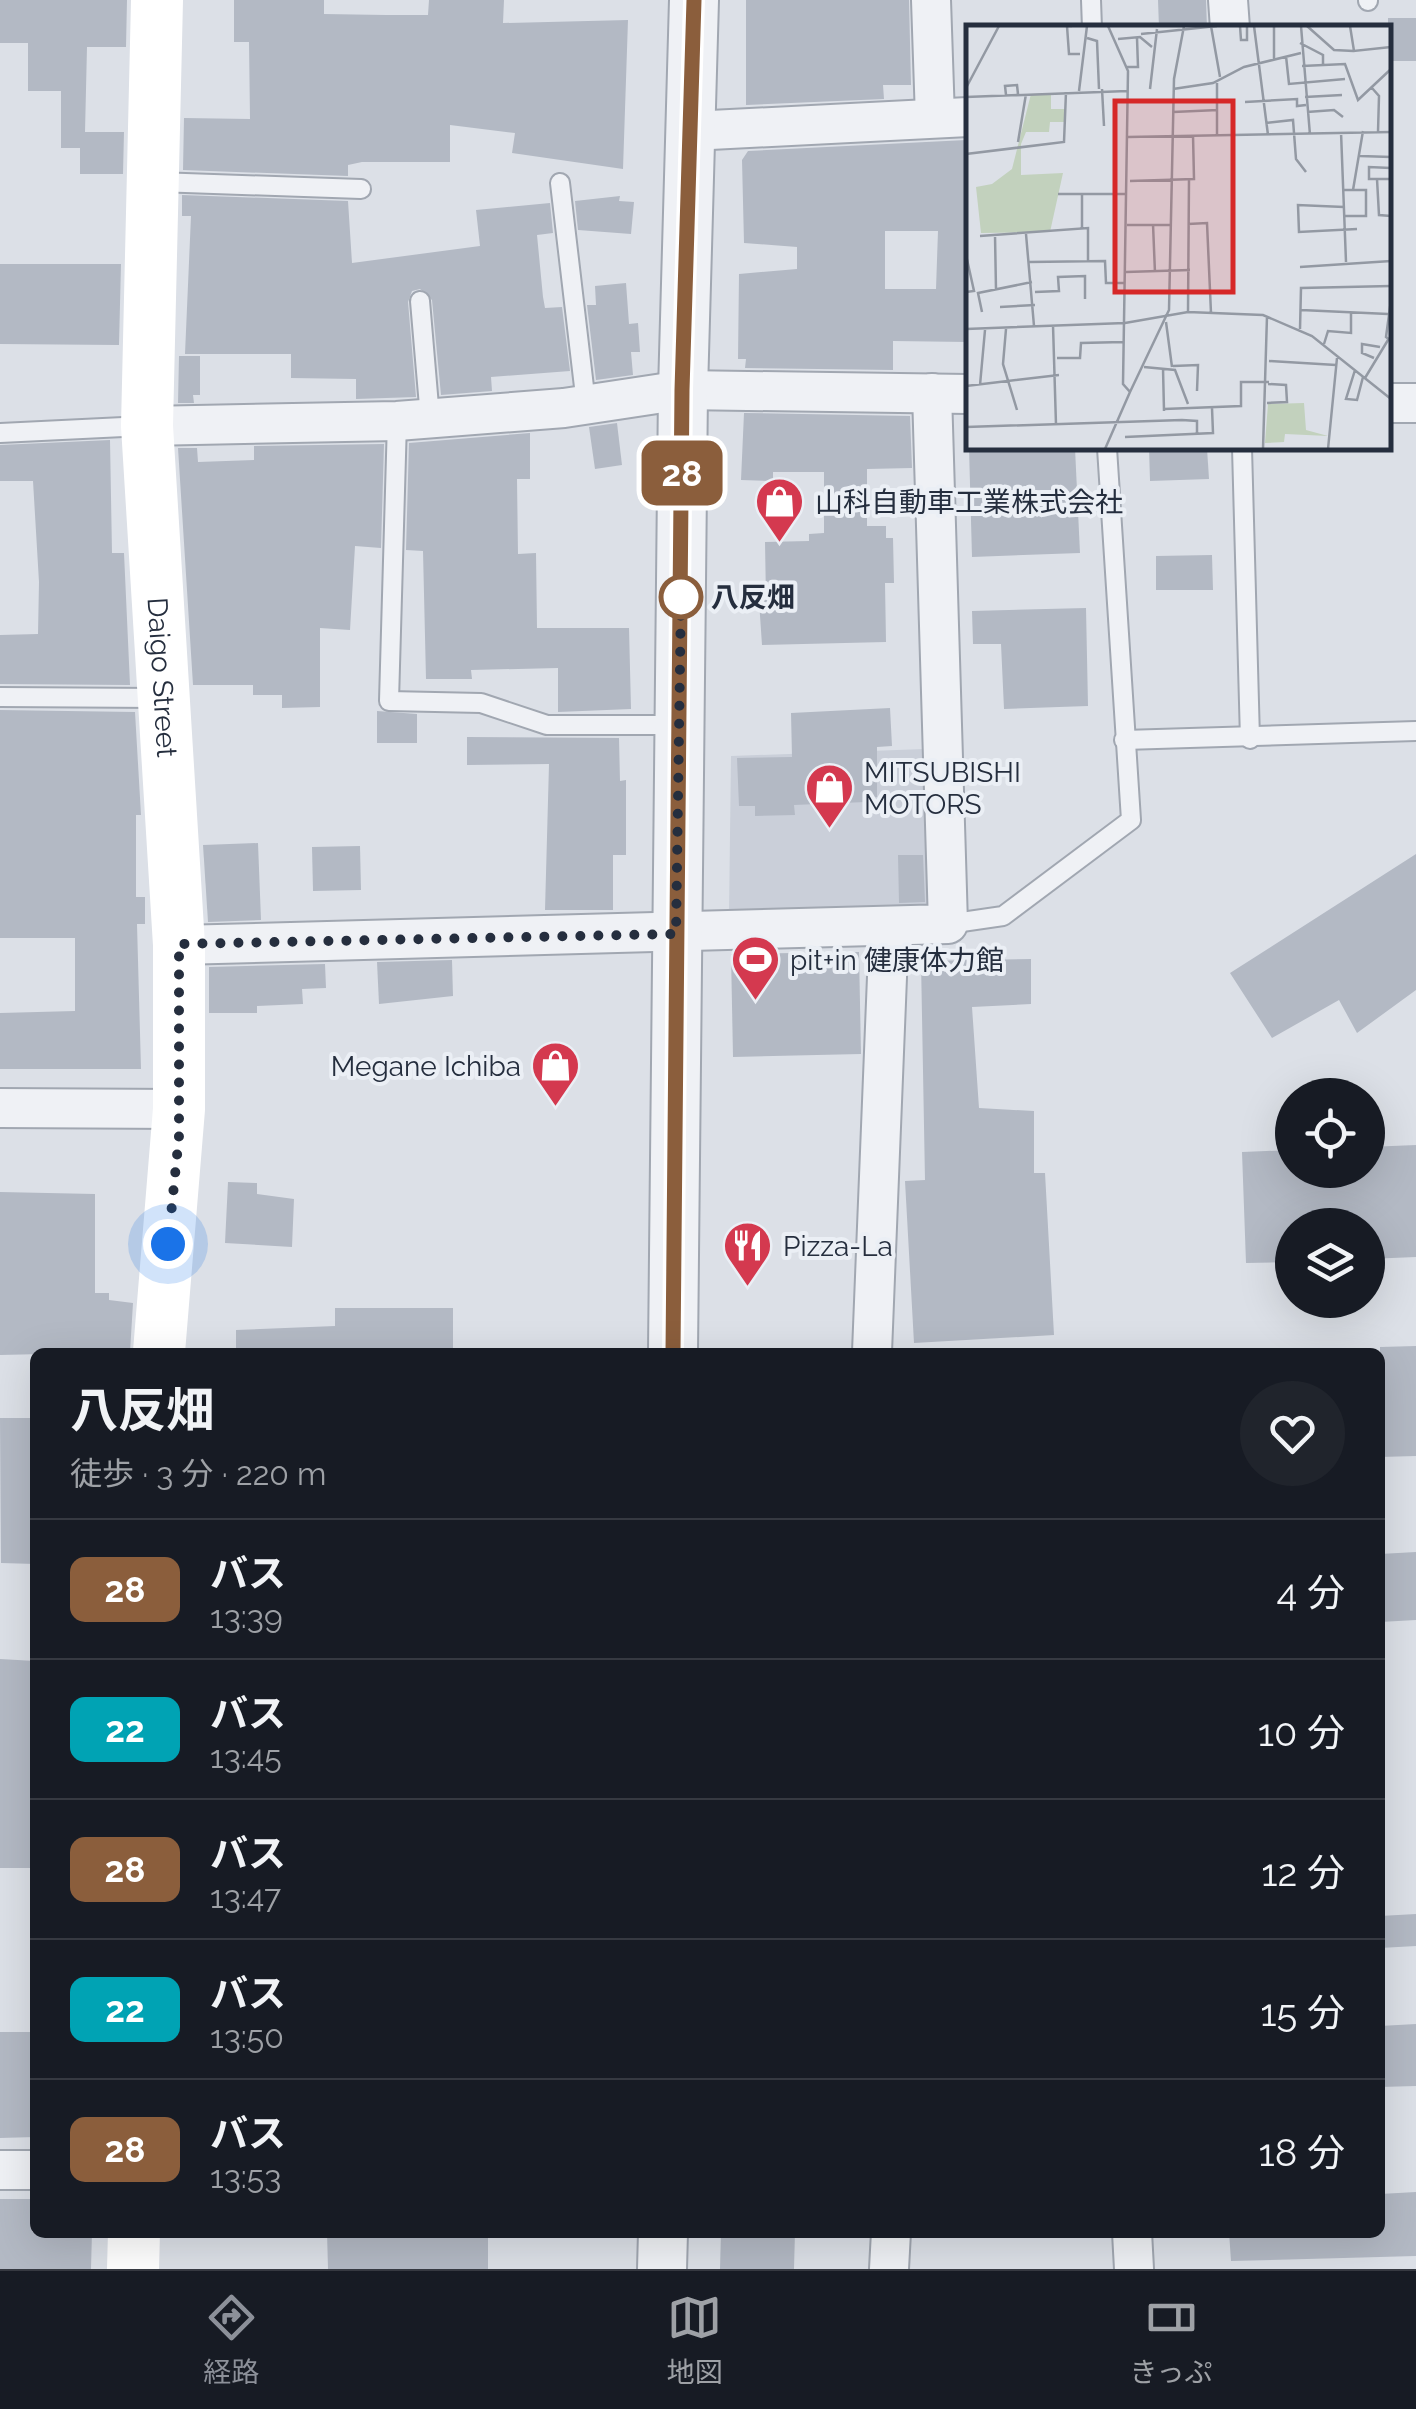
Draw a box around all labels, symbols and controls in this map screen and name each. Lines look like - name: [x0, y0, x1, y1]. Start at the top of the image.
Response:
- inset map: [966, 25, 1391, 450]
- line badge: 28: [637, 440, 727, 506]
- text: 28: [662, 453, 702, 494]
- shop icon: 山科自動車工業株式会社: [754, 476, 806, 544]
- place label: 山科自動車工業株式会社: [815, 486, 1123, 519]
- marker: 八反畑: [660, 576, 702, 618]
- place label: 八反畑: [711, 581, 795, 614]
- street label: Daigo Street: [141, 596, 184, 759]
- place label: MITSUBISHI MOTORS: [864, 756, 1021, 821]
- shop icon: MITSUBISHI MOTORS: [803, 762, 855, 830]
- sports icon: pit+in 健康体力館: [729, 934, 781, 1002]
- place label: pit+in 健康体力館: [790, 944, 1004, 977]
- shop icon: Megane Ichiba: [530, 1040, 582, 1108]
- place label: Megane Ichiba: [331, 1050, 521, 1083]
- map controls: [1275, 1078, 1385, 1318]
- button: locate: [1275, 1078, 1385, 1188]
- button: layers: [1275, 1208, 1385, 1318]
- your location: [143, 1219, 193, 1269]
- restaurant icon: Pizza-La: [722, 1220, 774, 1288]
- place label: Pizza-La: [783, 1230, 893, 1263]
- button: heart: [1240, 1381, 1345, 1486]
- text: 八反畑: [70, 1382, 214, 1438]
- text: 徒歩 · 3 分 · 220 m: [70, 1455, 326, 1492]
- text: バス: [210, 1551, 286, 1596]
- text: 28: [105, 1569, 145, 1610]
- text: 4 分: [1277, 1570, 1345, 1615]
- text: 13:39: [210, 1598, 283, 1635]
- text: バス: [210, 1691, 286, 1736]
- text: 22: [105, 1709, 145, 1750]
- text: 10 分: [1258, 1710, 1345, 1755]
- text: 13:45: [210, 1738, 282, 1775]
- text: バス: [210, 1831, 286, 1876]
- text: 28: [105, 1849, 145, 1890]
- text: 12 分: [1261, 1850, 1345, 1895]
- text: 13:47: [210, 1878, 281, 1915]
- text: バス: [210, 1971, 286, 2016]
- text: 22: [105, 1989, 145, 2030]
- text: 15 分: [1260, 1990, 1345, 2035]
- text: 13:50: [210, 2018, 284, 2055]
- text: バス: [210, 2111, 286, 2156]
- text: 28: [105, 2129, 145, 2170]
- text: 18 分: [1259, 2130, 1345, 2175]
- text: 13:53: [210, 2158, 281, 2195]
- tab: 経路: [204, 2290, 260, 2390]
- tab: 地図: [667, 2290, 723, 2390]
- tab: きっぷ: [1130, 2290, 1212, 2390]

